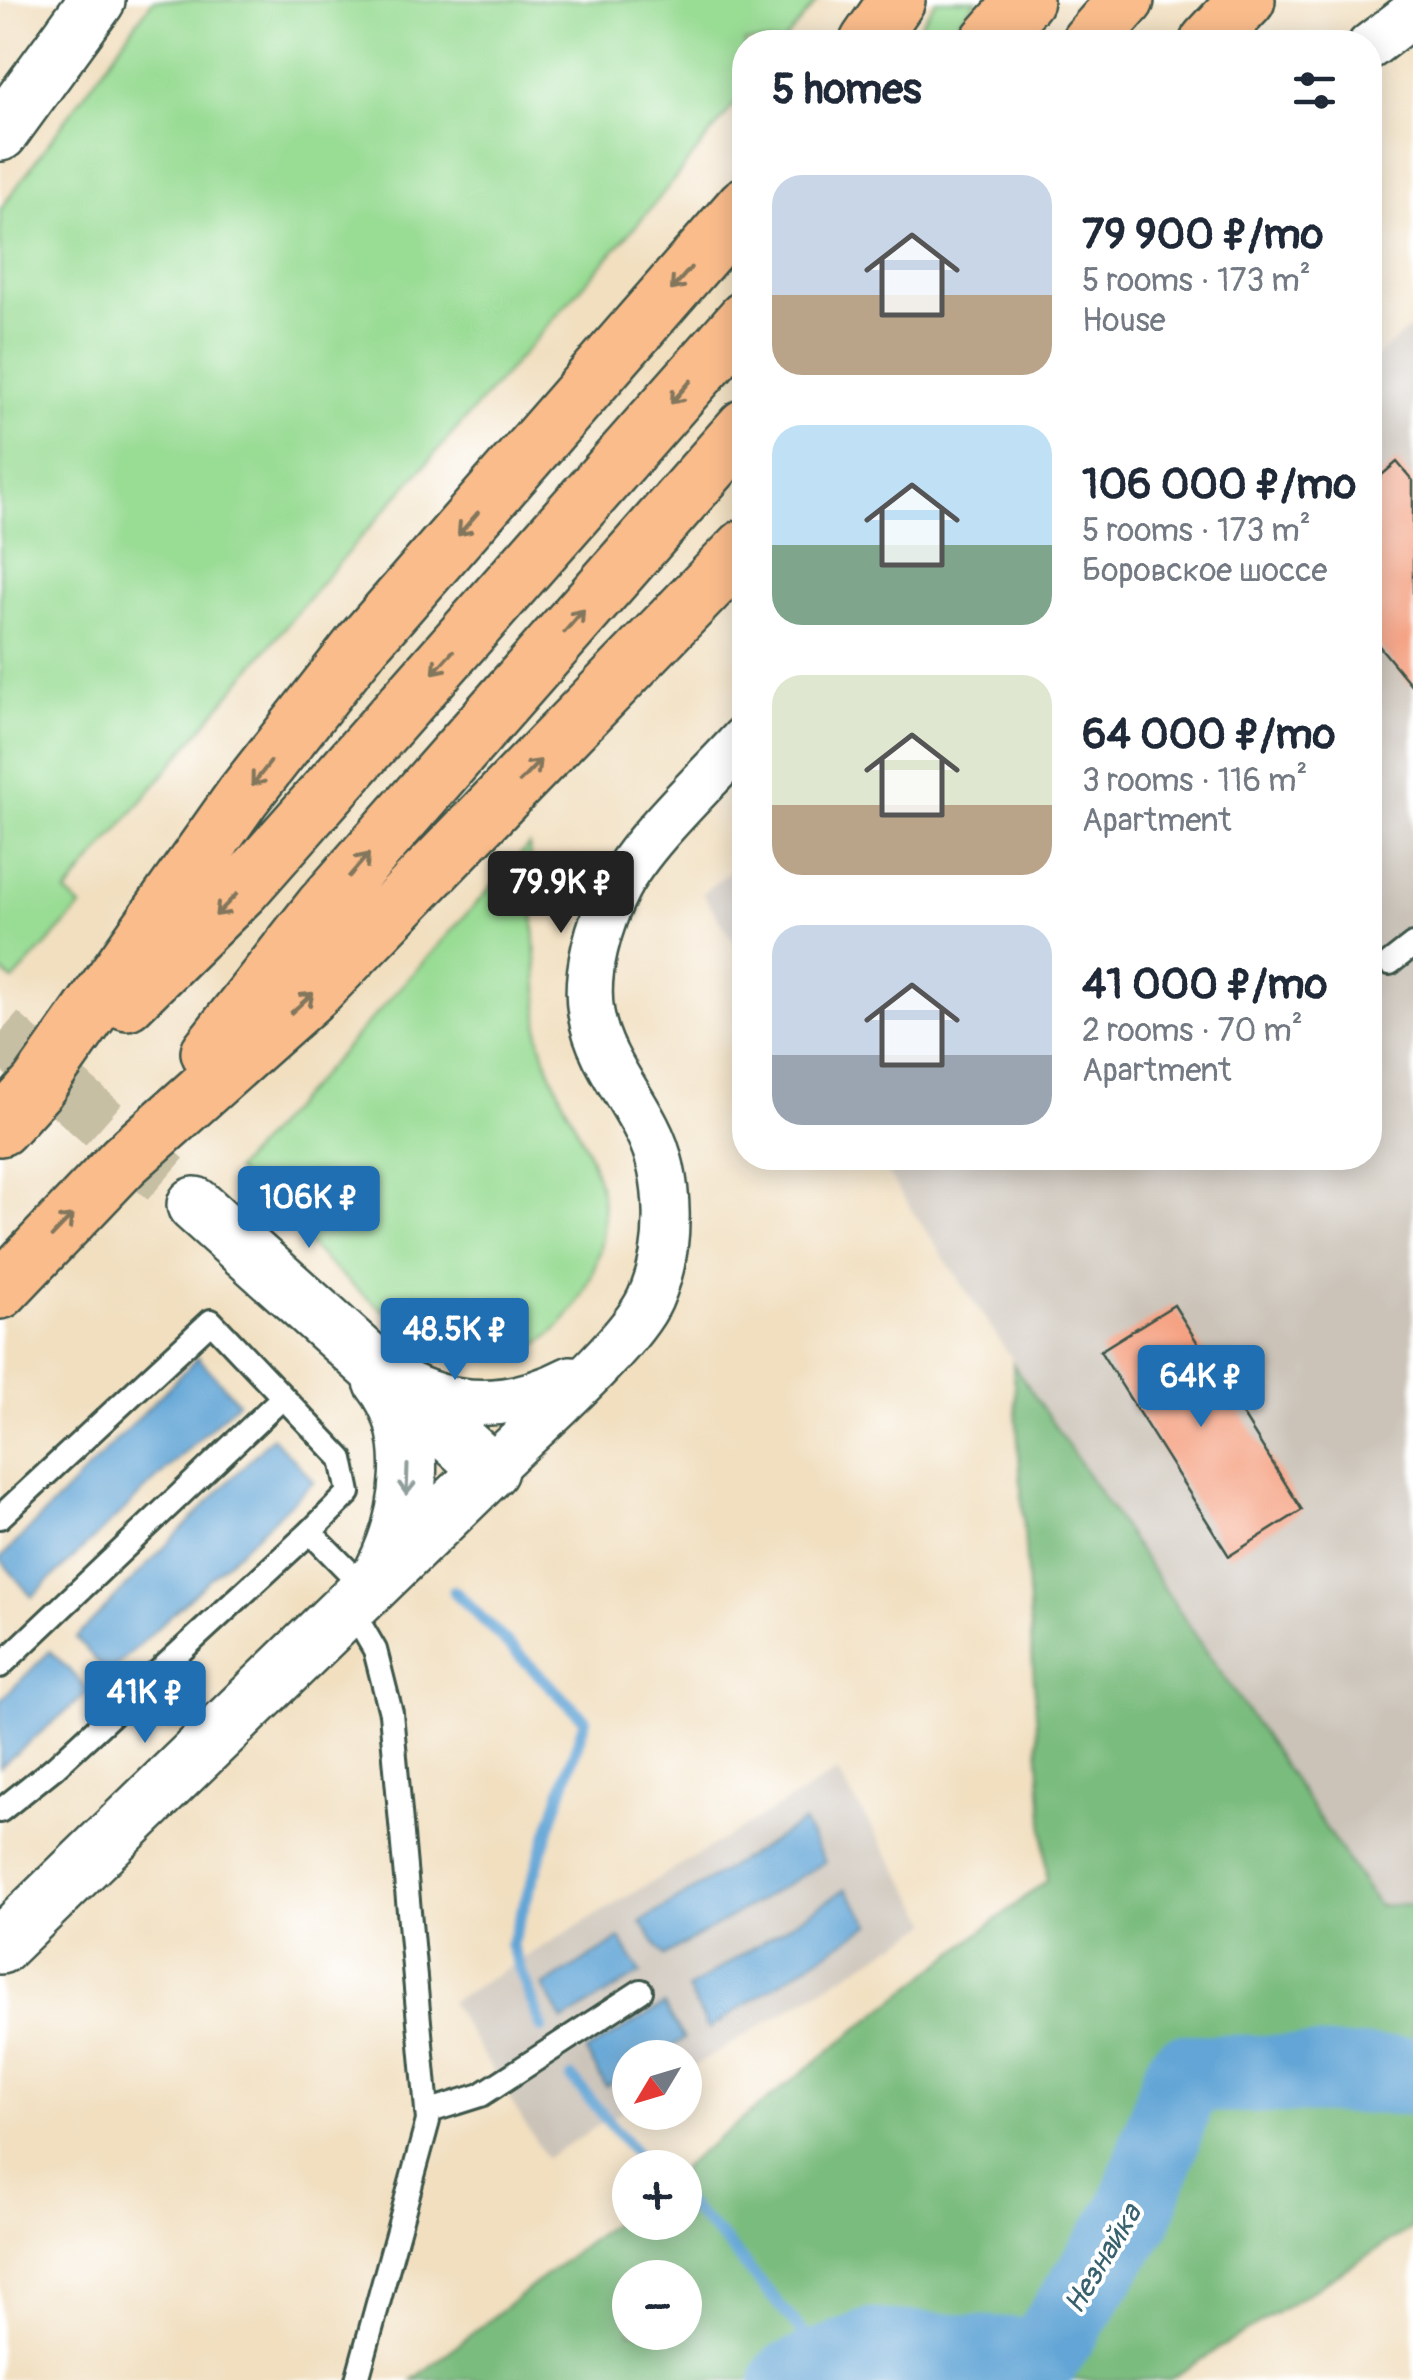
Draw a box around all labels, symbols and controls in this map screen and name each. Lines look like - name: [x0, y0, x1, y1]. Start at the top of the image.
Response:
- icon: filters: [1287, 63, 1342, 118]
- text: 5 homes: [772, 64, 922, 116]
- text: 79 900 ₽/mo: [1082, 209, 1323, 261]
- icon: home: [852, 215, 972, 335]
- text: 5 rooms · 173 m²: [1082, 261, 1311, 301]
- one-way arrow: [671, 265, 693, 291]
- text: House: [1082, 301, 1166, 341]
- one-way arrow: [669, 379, 692, 404]
- text: 106 000 ₽/mo: [1082, 459, 1356, 511]
- icon: home: [852, 465, 972, 585]
- one-way arrow: [457, 511, 480, 536]
- text: 5 rooms · 173 m²: [1082, 511, 1311, 551]
- text: Боровское шоссе: [1082, 551, 1327, 591]
- one-way arrow: [562, 609, 585, 634]
- one-way arrow: [431, 649, 454, 674]
- text: 64 000 ₽/mo: [1082, 709, 1335, 761]
- icon: home: [852, 715, 972, 835]
- one-way arrow: [250, 760, 271, 787]
- one-way arrow: [518, 760, 542, 784]
- text: 3 rooms · 116 m²: [1082, 761, 1307, 801]
- text: Apartment: [1082, 801, 1231, 841]
- pin: 79.9K ₽: [469, 851, 653, 936]
- one-way arrow: [348, 853, 370, 879]
- text: 79.9K ₽: [510, 863, 612, 903]
- one-way arrow: [215, 892, 239, 916]
- text: 41 000 ₽/mo: [1082, 959, 1327, 1011]
- icon: home: [852, 965, 972, 1085]
- one-way arrow: [289, 991, 314, 1014]
- text: 2 rooms · 70 m²: [1082, 1011, 1303, 1051]
- text: Apartment: [1082, 1051, 1231, 1091]
- pin: 106K ₽: [228, 1166, 390, 1251]
- text: 106K ₽: [260, 1178, 358, 1218]
- one-way arrow: [50, 1214, 73, 1239]
- pin: 48.5K ₽: [363, 1298, 547, 1383]
- text: 48.5K ₽: [403, 1310, 507, 1350]
- pin: 64K ₽: [1131, 1345, 1271, 1430]
- text: 64K ₽: [1160, 1357, 1242, 1397]
- one-way arrow: [398, 1464, 417, 1496]
- pin: 41K ₽: [75, 1661, 215, 1746]
- text: 41K ₽: [107, 1673, 183, 1713]
- north arrow: [612, 2040, 702, 2130]
- map controls: [612, 2040, 702, 2350]
- button: +: [612, 2150, 702, 2240]
- water label: Незнайка: [1056, 2196, 1151, 2320]
- button: −: [612, 2260, 702, 2350]

